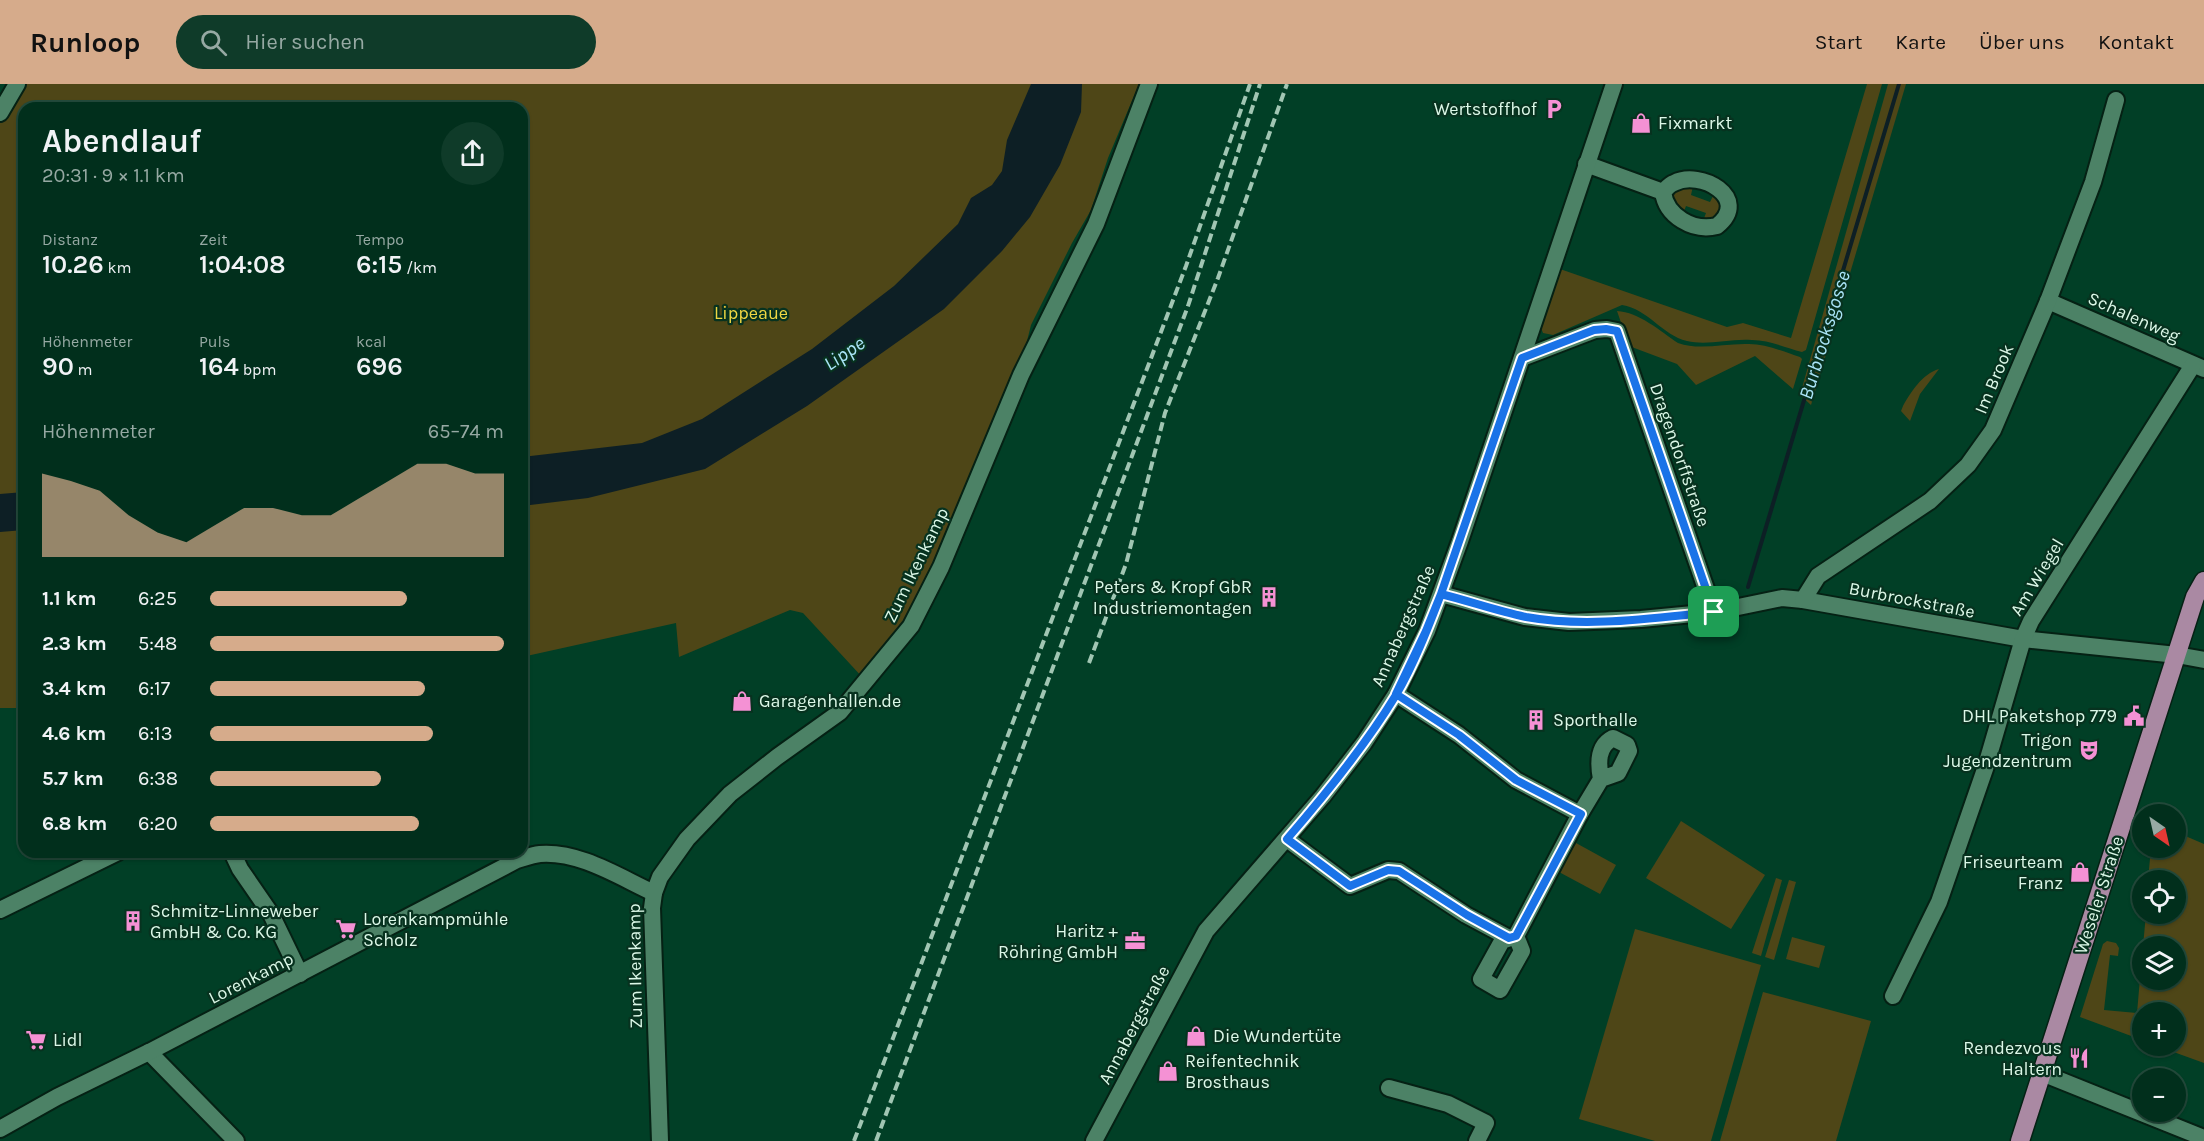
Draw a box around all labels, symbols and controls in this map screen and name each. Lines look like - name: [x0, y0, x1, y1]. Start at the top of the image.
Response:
- search box: [176, 15, 596, 69]
- text: Runloop: [30, 26, 140, 59]
- icon: search: [197, 26, 230, 59]
- text: Hier suchen: [245, 29, 365, 55]
- text: Start: [1815, 30, 1862, 54]
- text: Karte: [1895, 30, 1946, 54]
- text: Über uns: [1979, 30, 2065, 54]
- text: Kontakt: [2098, 30, 2174, 54]
- parking icon: Wertstoffhof: [1542, 97, 1566, 121]
- place label: Wertstoffhof: [1434, 98, 1538, 120]
- shop icon: Fixmarkt: [1629, 111, 1653, 135]
- place label: Fixmarkt: [1658, 112, 1732, 134]
- text: Abendlauf: [42, 122, 201, 160]
- button: share: [441, 122, 504, 185]
- text: 20:31 · 9 × 1.1 km: [42, 164, 185, 187]
- text: Distanz: [42, 230, 98, 249]
- text: Zeit: [199, 230, 227, 249]
- text: Tempo: [356, 230, 404, 249]
- text: 10.26: [42, 249, 104, 280]
- text: 1:04:08: [199, 249, 286, 280]
- text: 6:15: [356, 249, 402, 280]
- text: km: [104, 258, 131, 277]
- text: /km: [402, 258, 437, 277]
- water label: Burbrocksgosse: [1794, 268, 1855, 402]
- street label: Schalenweg: [2085, 287, 2183, 347]
- park label: Lippeaue: [714, 302, 788, 324]
- water label: Lippe: [819, 331, 869, 375]
- text: Höhenmeter: [42, 332, 132, 351]
- text: Puls: [199, 332, 230, 351]
- text: kcal: [356, 332, 387, 351]
- street label: Im Brook: [1969, 341, 2019, 417]
- text: 90: [42, 351, 74, 382]
- text: 164: [199, 351, 239, 382]
- text: 696: [356, 351, 403, 382]
- text: m: [74, 360, 93, 379]
- text: bpm: [239, 360, 276, 379]
- street label: Dragendorffstraße: [1645, 380, 1715, 530]
- text: Höhenmeter: [42, 420, 155, 443]
- text: 65–74 m: [428, 420, 504, 443]
- street label: Zum Ikenkamp: [879, 504, 953, 626]
- street label: Am Wiegel: [2005, 534, 2069, 620]
- street label: Annabergstraße: [1366, 562, 1440, 690]
- place label: Peters & Kropf GbR Industriemontagen: [1093, 576, 1252, 619]
- street label: Burbrockstraße: [1847, 577, 1977, 623]
- building icon: Peters & Kropf GbR Industriemontagen: [1257, 585, 1281, 609]
- pin: [1688, 586, 1739, 637]
- text: 1.1 km: [42, 587, 96, 610]
- text: 6:25: [138, 587, 177, 610]
- icon: arrive: [1697, 595, 1730, 628]
- text: 2.3 km: [42, 632, 107, 655]
- text: 5:48: [138, 632, 177, 655]
- text: 3.4 km: [42, 677, 107, 700]
- text: 6:17: [138, 677, 170, 700]
- shop icon: Garagenhallen.de: [730, 689, 754, 713]
- place label: Garagenhallen.de: [759, 690, 901, 712]
- public building icon: DHL Paketshop 779: [2122, 704, 2146, 728]
- place label: DHL Paketshop 779: [1962, 705, 2117, 727]
- building icon: Sporthalle: [1524, 708, 1548, 732]
- place label: Sporthalle: [1553, 709, 1638, 731]
- text: 4.6 km: [42, 722, 106, 745]
- text: 6:13: [138, 722, 172, 745]
- place label: Trigon Jugendzentrum: [1943, 729, 2072, 772]
- theatre icon: Trigon Jugendzentrum: [2077, 738, 2101, 762]
- text: 5.7 km: [42, 767, 104, 790]
- text: 6:38: [138, 767, 178, 790]
- north arrow: [2132, 804, 2186, 858]
- map controls: [2132, 804, 2186, 1122]
- text: 6.8 km: [42, 812, 107, 835]
- text: 6:20: [138, 812, 178, 835]
- street label: Weseler Straße: [2070, 833, 2128, 957]
- place label: Friseurteam Franz: [1963, 851, 2063, 894]
- shop icon: Friseurteam Franz: [2068, 860, 2092, 884]
- button: locate: [2132, 870, 2186, 924]
- place label: Schmitz-Linneweber GmbH & Co. KG: [150, 900, 319, 943]
- street label: Zum Ikenkamp: [623, 903, 647, 1029]
- place label: Lorenkampmühle Scholz: [363, 908, 508, 951]
- building icon: Schmitz-Linneweber GmbH & Co. KG: [121, 909, 145, 933]
- supermarket icon: Lorenkampmühle Scholz: [334, 917, 358, 941]
- place label: Haritz + Röhring GmbH: [998, 920, 1119, 963]
- office icon: Haritz + Röhring GmbH: [1123, 929, 1147, 953]
- button: layers: [2132, 936, 2186, 990]
- street label: Lorenkamp: [205, 947, 297, 1009]
- street label: Annabergstraße: [1093, 962, 1175, 1088]
- button: +: [2132, 1002, 2186, 1056]
- shop icon: Die Wundertüte: [1184, 1024, 1208, 1048]
- place label: Die Wundertüte: [1213, 1025, 1341, 1047]
- supermarket icon: Lidl: [24, 1028, 48, 1052]
- place label: Lidl: [53, 1029, 82, 1051]
- place label: Rendezvous Haltern: [1963, 1037, 2062, 1080]
- restaurant icon: Rendezvous Haltern: [2067, 1046, 2091, 1070]
- place label: Reifentechnik Brosthaus: [1185, 1050, 1299, 1093]
- shop icon: Reifentechnik Brosthaus: [1156, 1059, 1180, 1083]
- button: −: [2132, 1068, 2186, 1122]

